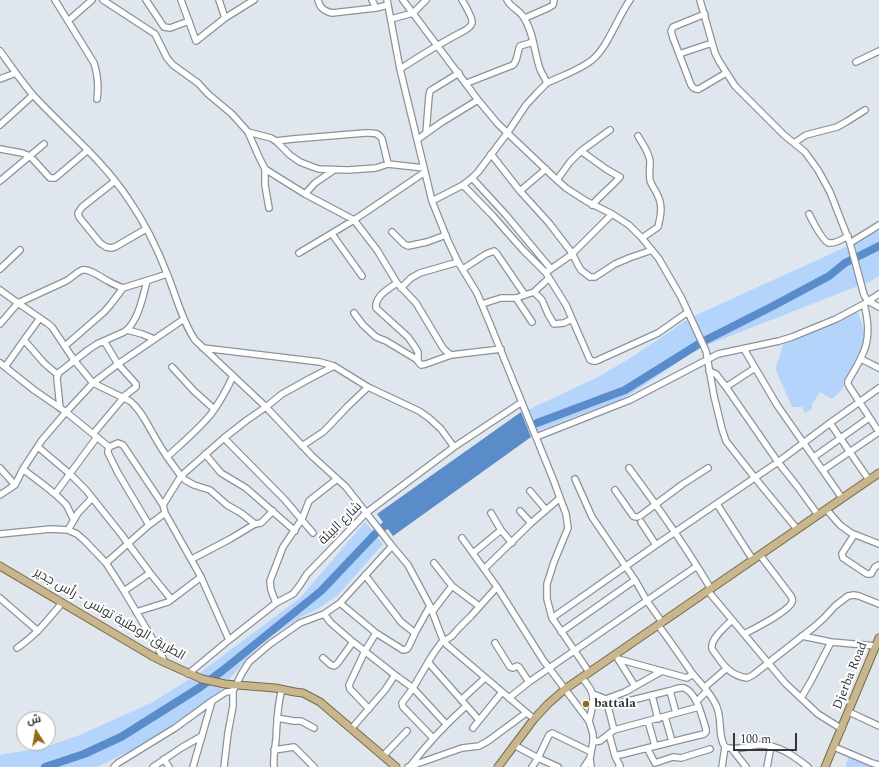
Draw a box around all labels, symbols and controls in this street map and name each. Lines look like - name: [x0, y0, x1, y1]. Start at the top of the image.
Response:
- street label: شارع البيئة: [316, 499, 366, 549]
- street label: الطريق الوطنية تونس - رأس جدير: [31, 565, 187, 665]
- street label: Djerba Road: [830, 640, 872, 712]
- place label: battala: [594, 696, 636, 712]
- marker: battala: [581, 699, 591, 709]
- text: ش: [25, 710, 42, 729]
- north arrow: [16, 711, 56, 751]
- scale bar: [735, 725, 799, 751]
- text: 100 m: [740, 730, 771, 749]

